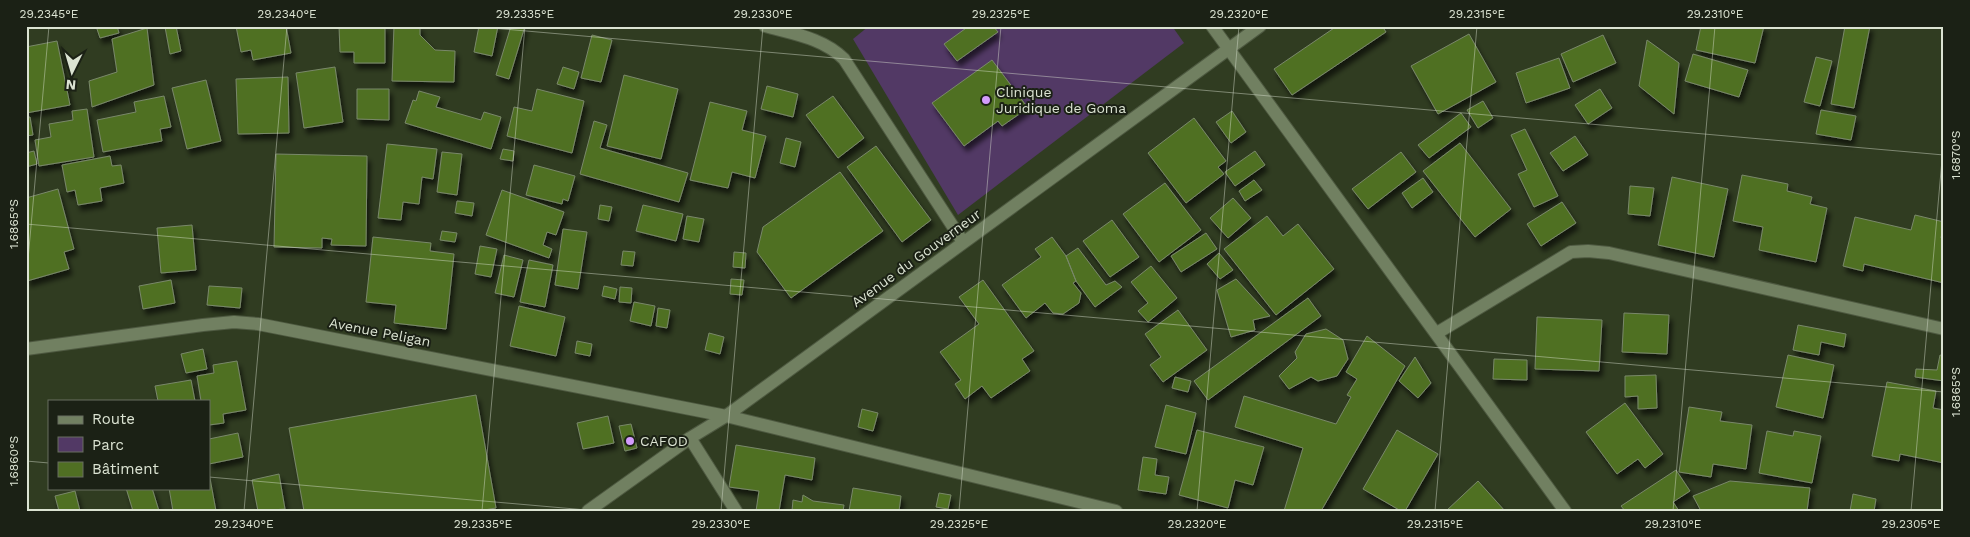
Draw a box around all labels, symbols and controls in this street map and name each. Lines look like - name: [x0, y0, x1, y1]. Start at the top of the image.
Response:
- text: 29.2345°E: [20, 7, 79, 21]
- text: 29.2340°E: [257, 7, 317, 21]
- text: 29.2335°E: [496, 7, 555, 21]
- text: 29.2330°E: [733, 7, 793, 21]
- text: 29.2325°E: [972, 7, 1031, 21]
- text: 29.2320°E: [1209, 7, 1269, 21]
- text: 29.2315°E: [1449, 7, 1505, 21]
- text: 29.2310°E: [1687, 7, 1744, 21]
- north arrow: [48, 48, 98, 98]
- text: N: [65, 77, 77, 93]
- place label: Clinique Juridique de Goma: [996, 84, 1126, 116]
- marker: Clinique Juridique de Goma: [980, 94, 992, 106]
- text: 1.6870°S: [1949, 130, 1963, 180]
- text: 1.6865°S: [7, 199, 21, 249]
- street label: Avenue du Gouverneur: [848, 206, 984, 310]
- street label: Avenue Peligan: [328, 314, 432, 350]
- text: 1.6865°S: [1949, 367, 1963, 417]
- legend: [48, 400, 210, 490]
- text: Route: [92, 410, 135, 428]
- place label: CAFOD: [640, 433, 688, 449]
- marker: CAFOD: [624, 435, 636, 447]
- text: 1.6860°S: [7, 436, 21, 486]
- text: Parc: [92, 436, 124, 454]
- text: Bâtiment: [92, 460, 159, 478]
- text: 29.2340°E: [214, 517, 274, 531]
- text: 29.2335°E: [454, 517, 513, 531]
- text: 29.2330°E: [691, 517, 751, 531]
- text: 29.2325°E: [930, 517, 989, 531]
- text: 29.2320°E: [1167, 517, 1227, 531]
- text: 29.2315°E: [1407, 517, 1463, 531]
- text: 29.2310°E: [1645, 517, 1702, 531]
- text: 29.2305°E: [1881, 517, 1941, 531]

